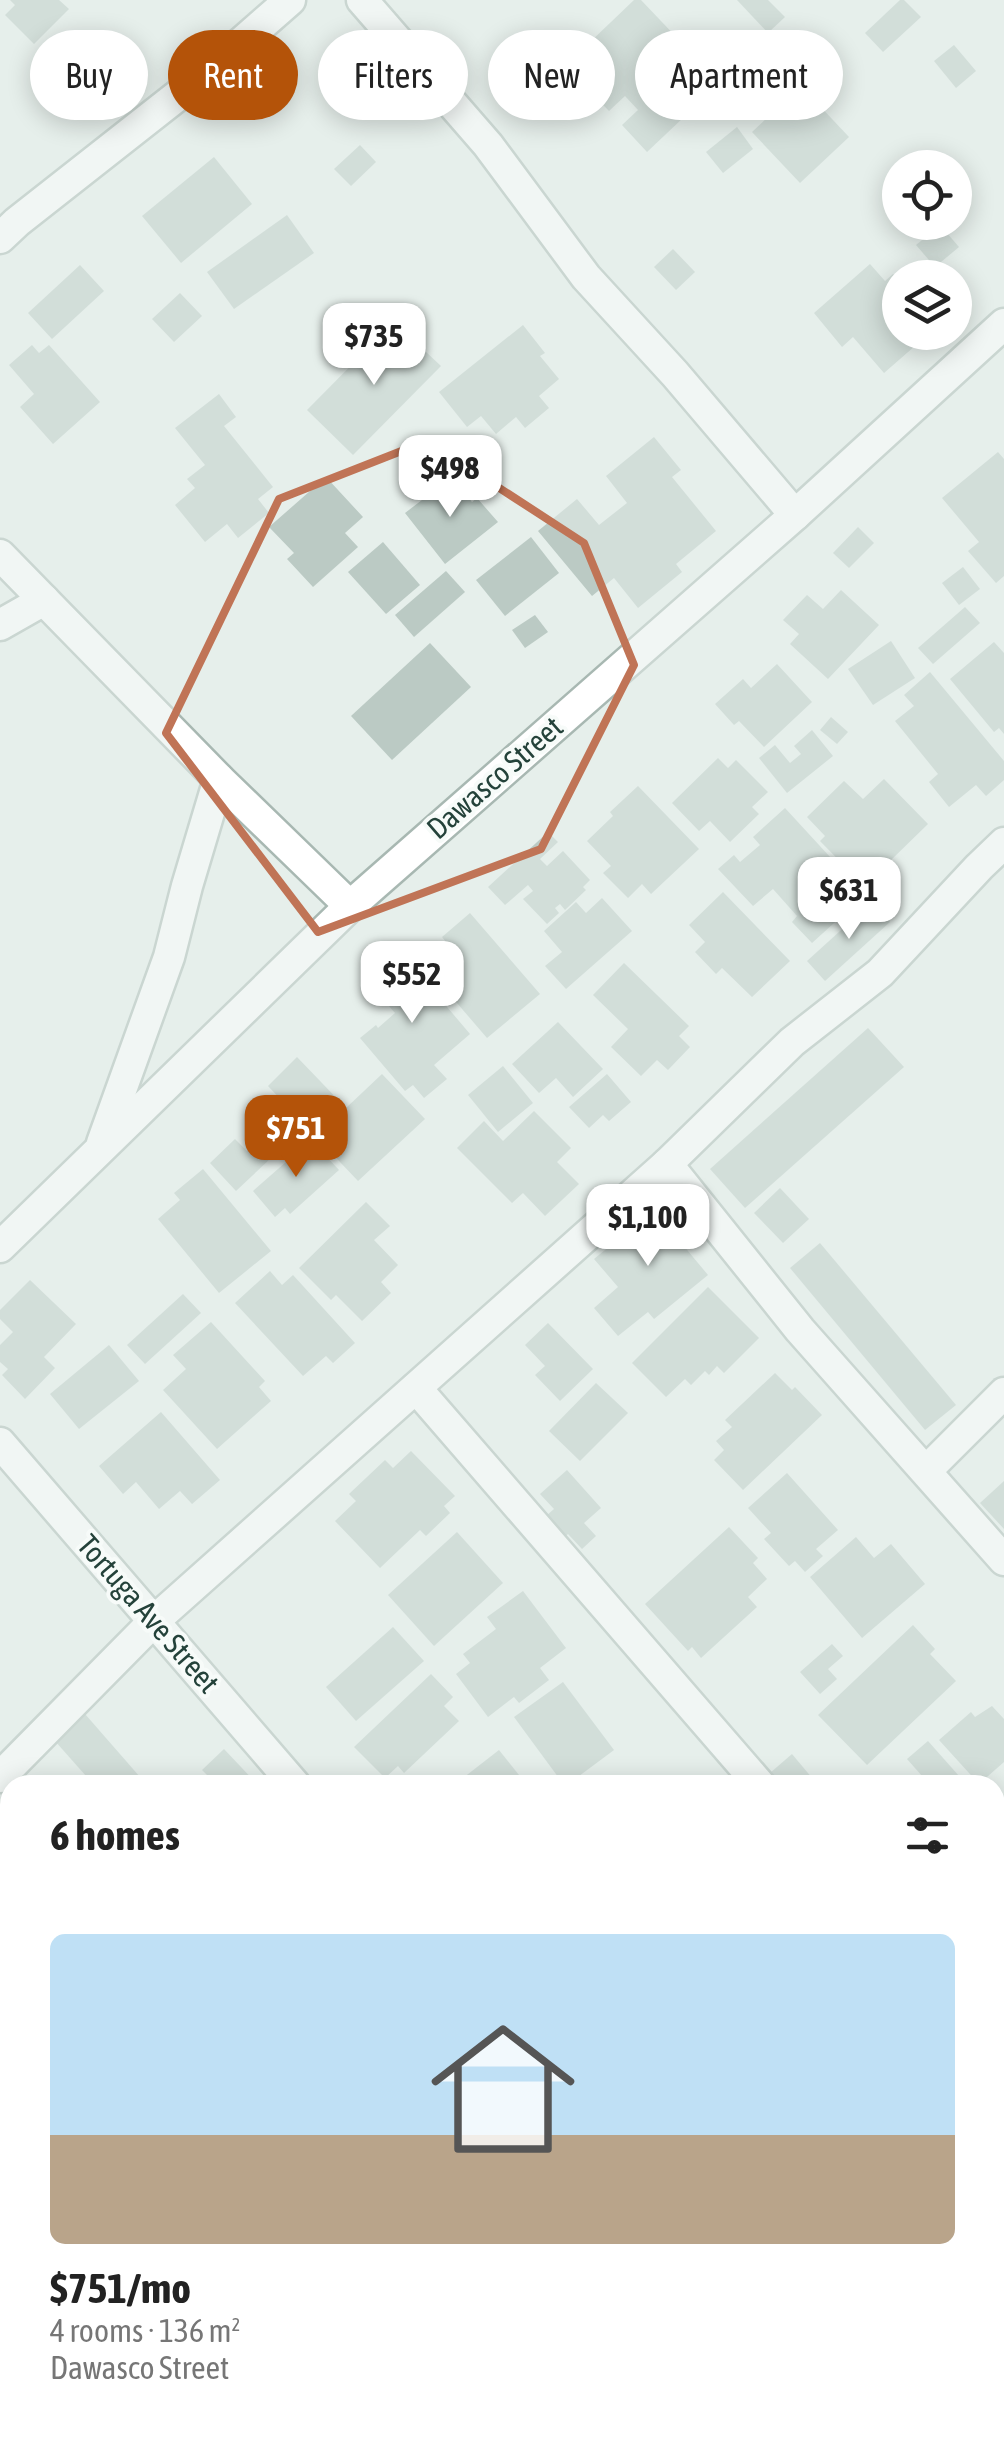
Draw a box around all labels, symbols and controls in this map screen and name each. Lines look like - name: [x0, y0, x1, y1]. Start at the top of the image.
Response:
- chip: Buy: [30, 30, 148, 120]
- chip: Rent: [168, 30, 298, 120]
- chip: Filters: [318, 30, 468, 120]
- chip: New: [488, 30, 615, 120]
- chip: Apartment: [635, 30, 843, 120]
- map controls: [882, 150, 972, 350]
- button: locate: [882, 150, 972, 240]
- button: layers: [882, 260, 972, 350]
- pin: $735: [315, 303, 433, 388]
- text: $735: [345, 317, 403, 354]
- pin: $498: [391, 435, 509, 520]
- text: $498: [421, 449, 479, 486]
- street label: Dawasco Street: [420, 709, 569, 845]
- pin: $631: [790, 857, 908, 942]
- text: $631: [820, 871, 878, 908]
- pin: $552: [353, 941, 471, 1026]
- text: $552: [383, 955, 441, 992]
- pin: $751: [237, 1095, 355, 1180]
- text: $751: [267, 1109, 325, 1146]
- pin: $1,100: [567, 1184, 729, 1269]
- text: $1,100: [608, 1198, 688, 1235]
- street label: Tortuga Ave Street: [71, 1528, 226, 1699]
- icon: filters: [900, 1808, 955, 1863]
- text: 6 homes: [50, 1811, 180, 1859]
- icon: home: [413, 1999, 593, 2179]
- text: $751/mo: [50, 2264, 191, 2312]
- text: 4 rooms · 136 m²: [50, 2312, 240, 2349]
- text: Dawasco Street: [50, 2349, 229, 2386]

